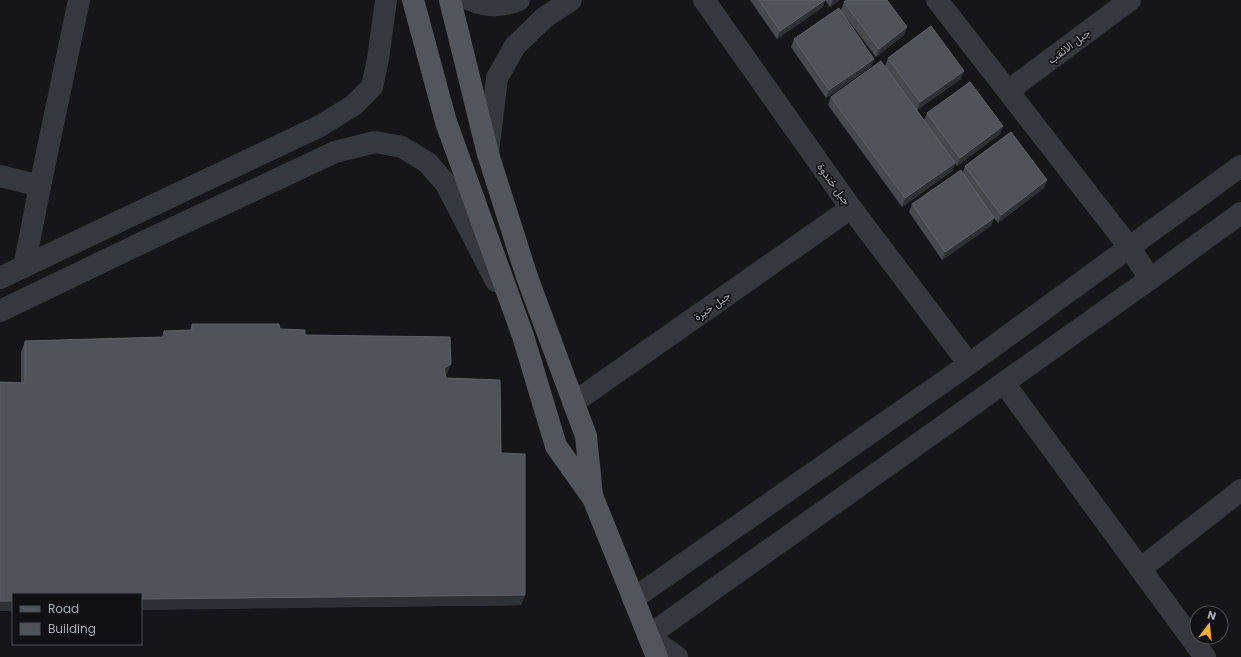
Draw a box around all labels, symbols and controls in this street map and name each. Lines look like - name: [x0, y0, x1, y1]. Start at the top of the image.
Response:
- street label: جبل الاثقب: [1044, 25, 1094, 67]
- street label: جبل خندوة: [814, 160, 854, 208]
- street label: جبل خيرة: [690, 287, 734, 325]
- legend: [12, 593, 142, 645]
- text: Road: [48, 600, 79, 617]
- north arrow: [1189, 605, 1229, 645]
- text: N: [1206, 607, 1218, 624]
- text: Building: [48, 620, 96, 637]

